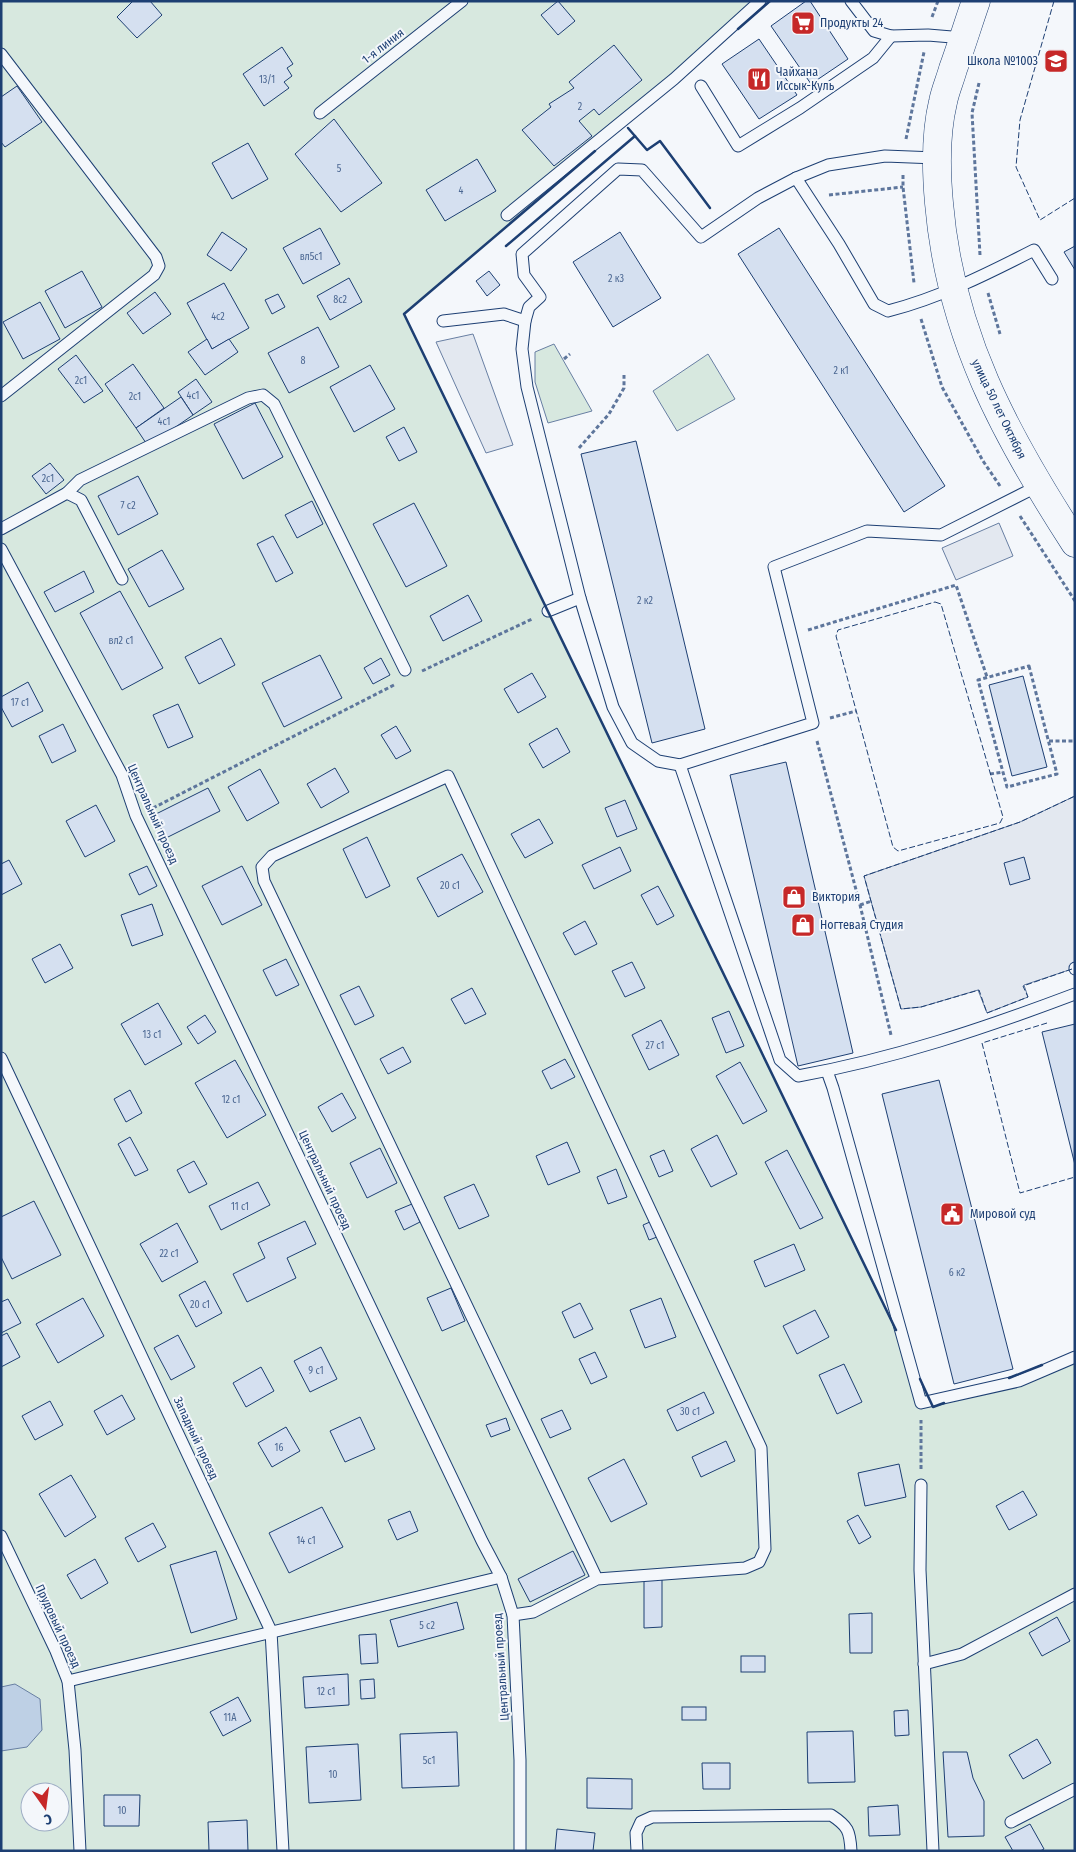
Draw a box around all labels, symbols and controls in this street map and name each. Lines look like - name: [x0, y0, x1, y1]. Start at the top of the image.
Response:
- supermarket icon: Продукты 24: [790, 10, 816, 36]
- place label: Продукты 24: [820, 16, 884, 30]
- street label: 1-я линия: [359, 25, 407, 67]
- school or university icon: Школа №1003: [1043, 48, 1069, 74]
- place label: Школа №1003: [967, 54, 1038, 68]
- place label: Чайхана Иссык-Куль: [776, 65, 835, 93]
- restaurant icon: Чайхана Иссык-Куль: [746, 66, 772, 92]
- house number: 13/1: [259, 74, 275, 86]
- house number: 2: [578, 101, 583, 113]
- house number: 5: [337, 163, 342, 175]
- house number: 4: [459, 185, 464, 197]
- house number: вл5с1: [300, 251, 322, 263]
- house number: 2 к3: [608, 273, 624, 285]
- house number: 8с2: [333, 294, 347, 306]
- house number: 4с2: [211, 311, 225, 323]
- house number: 8: [301, 355, 306, 367]
- street label: улица 50 лет Октября: [969, 357, 1029, 461]
- house number: 2 к1: [833, 365, 849, 377]
- house number: 2с1: [75, 375, 87, 387]
- house number: 4с1: [187, 390, 199, 402]
- house number: 2с1: [129, 391, 141, 403]
- house number: 4с1: [158, 416, 170, 428]
- house number: 2с1: [42, 473, 54, 485]
- house number: 7 с2: [120, 500, 136, 512]
- house number: 2 к2: [637, 595, 654, 607]
- house number: вл2 с1: [109, 635, 133, 647]
- house number: 17 с1: [11, 697, 29, 709]
- street label: Центральный проезд: [125, 762, 181, 866]
- house number: 20 с1: [440, 880, 460, 892]
- shop icon: Виктория: [781, 884, 807, 910]
- place label: Виктория: [812, 890, 860, 904]
- shop icon: Ногтевая Студия: [790, 912, 816, 938]
- place label: Ногтевая Студия: [820, 918, 903, 932]
- house number: 13 с1: [143, 1029, 161, 1041]
- house number: 27 с1: [646, 1040, 664, 1052]
- house number: 12 с1: [222, 1094, 240, 1106]
- street label: Центральный проезд: [296, 1128, 354, 1232]
- house number: 11 с1: [231, 1201, 249, 1213]
- public building icon: Мировой суд: [939, 1201, 965, 1227]
- place label: Мировой суд: [970, 1207, 1036, 1221]
- house number: 22 с1: [159, 1248, 179, 1260]
- house number: 6 к2: [949, 1267, 966, 1279]
- house number: 20 с1: [190, 1299, 210, 1311]
- house number: 9 с1: [308, 1365, 324, 1377]
- street label: Западный проезд: [171, 1394, 221, 1482]
- house number: 30 с1: [680, 1406, 700, 1418]
- house number: 16: [275, 1442, 283, 1454]
- house number: 14 с1: [296, 1535, 316, 1547]
- street label: Прудовый проезд: [33, 1582, 83, 1670]
- street label: Центральный проезд: [490, 1613, 512, 1721]
- house number: 5 с2: [419, 1620, 435, 1632]
- house number: 12 с1: [317, 1686, 335, 1698]
- house number: 11А: [224, 1712, 237, 1724]
- house number: 5с1: [423, 1755, 435, 1767]
- house number: 10: [328, 1769, 338, 1781]
- north arrow: [20, 1782, 70, 1832]
- house number: 10: [117, 1805, 127, 1817]
- text: С: [42, 1810, 54, 1828]

